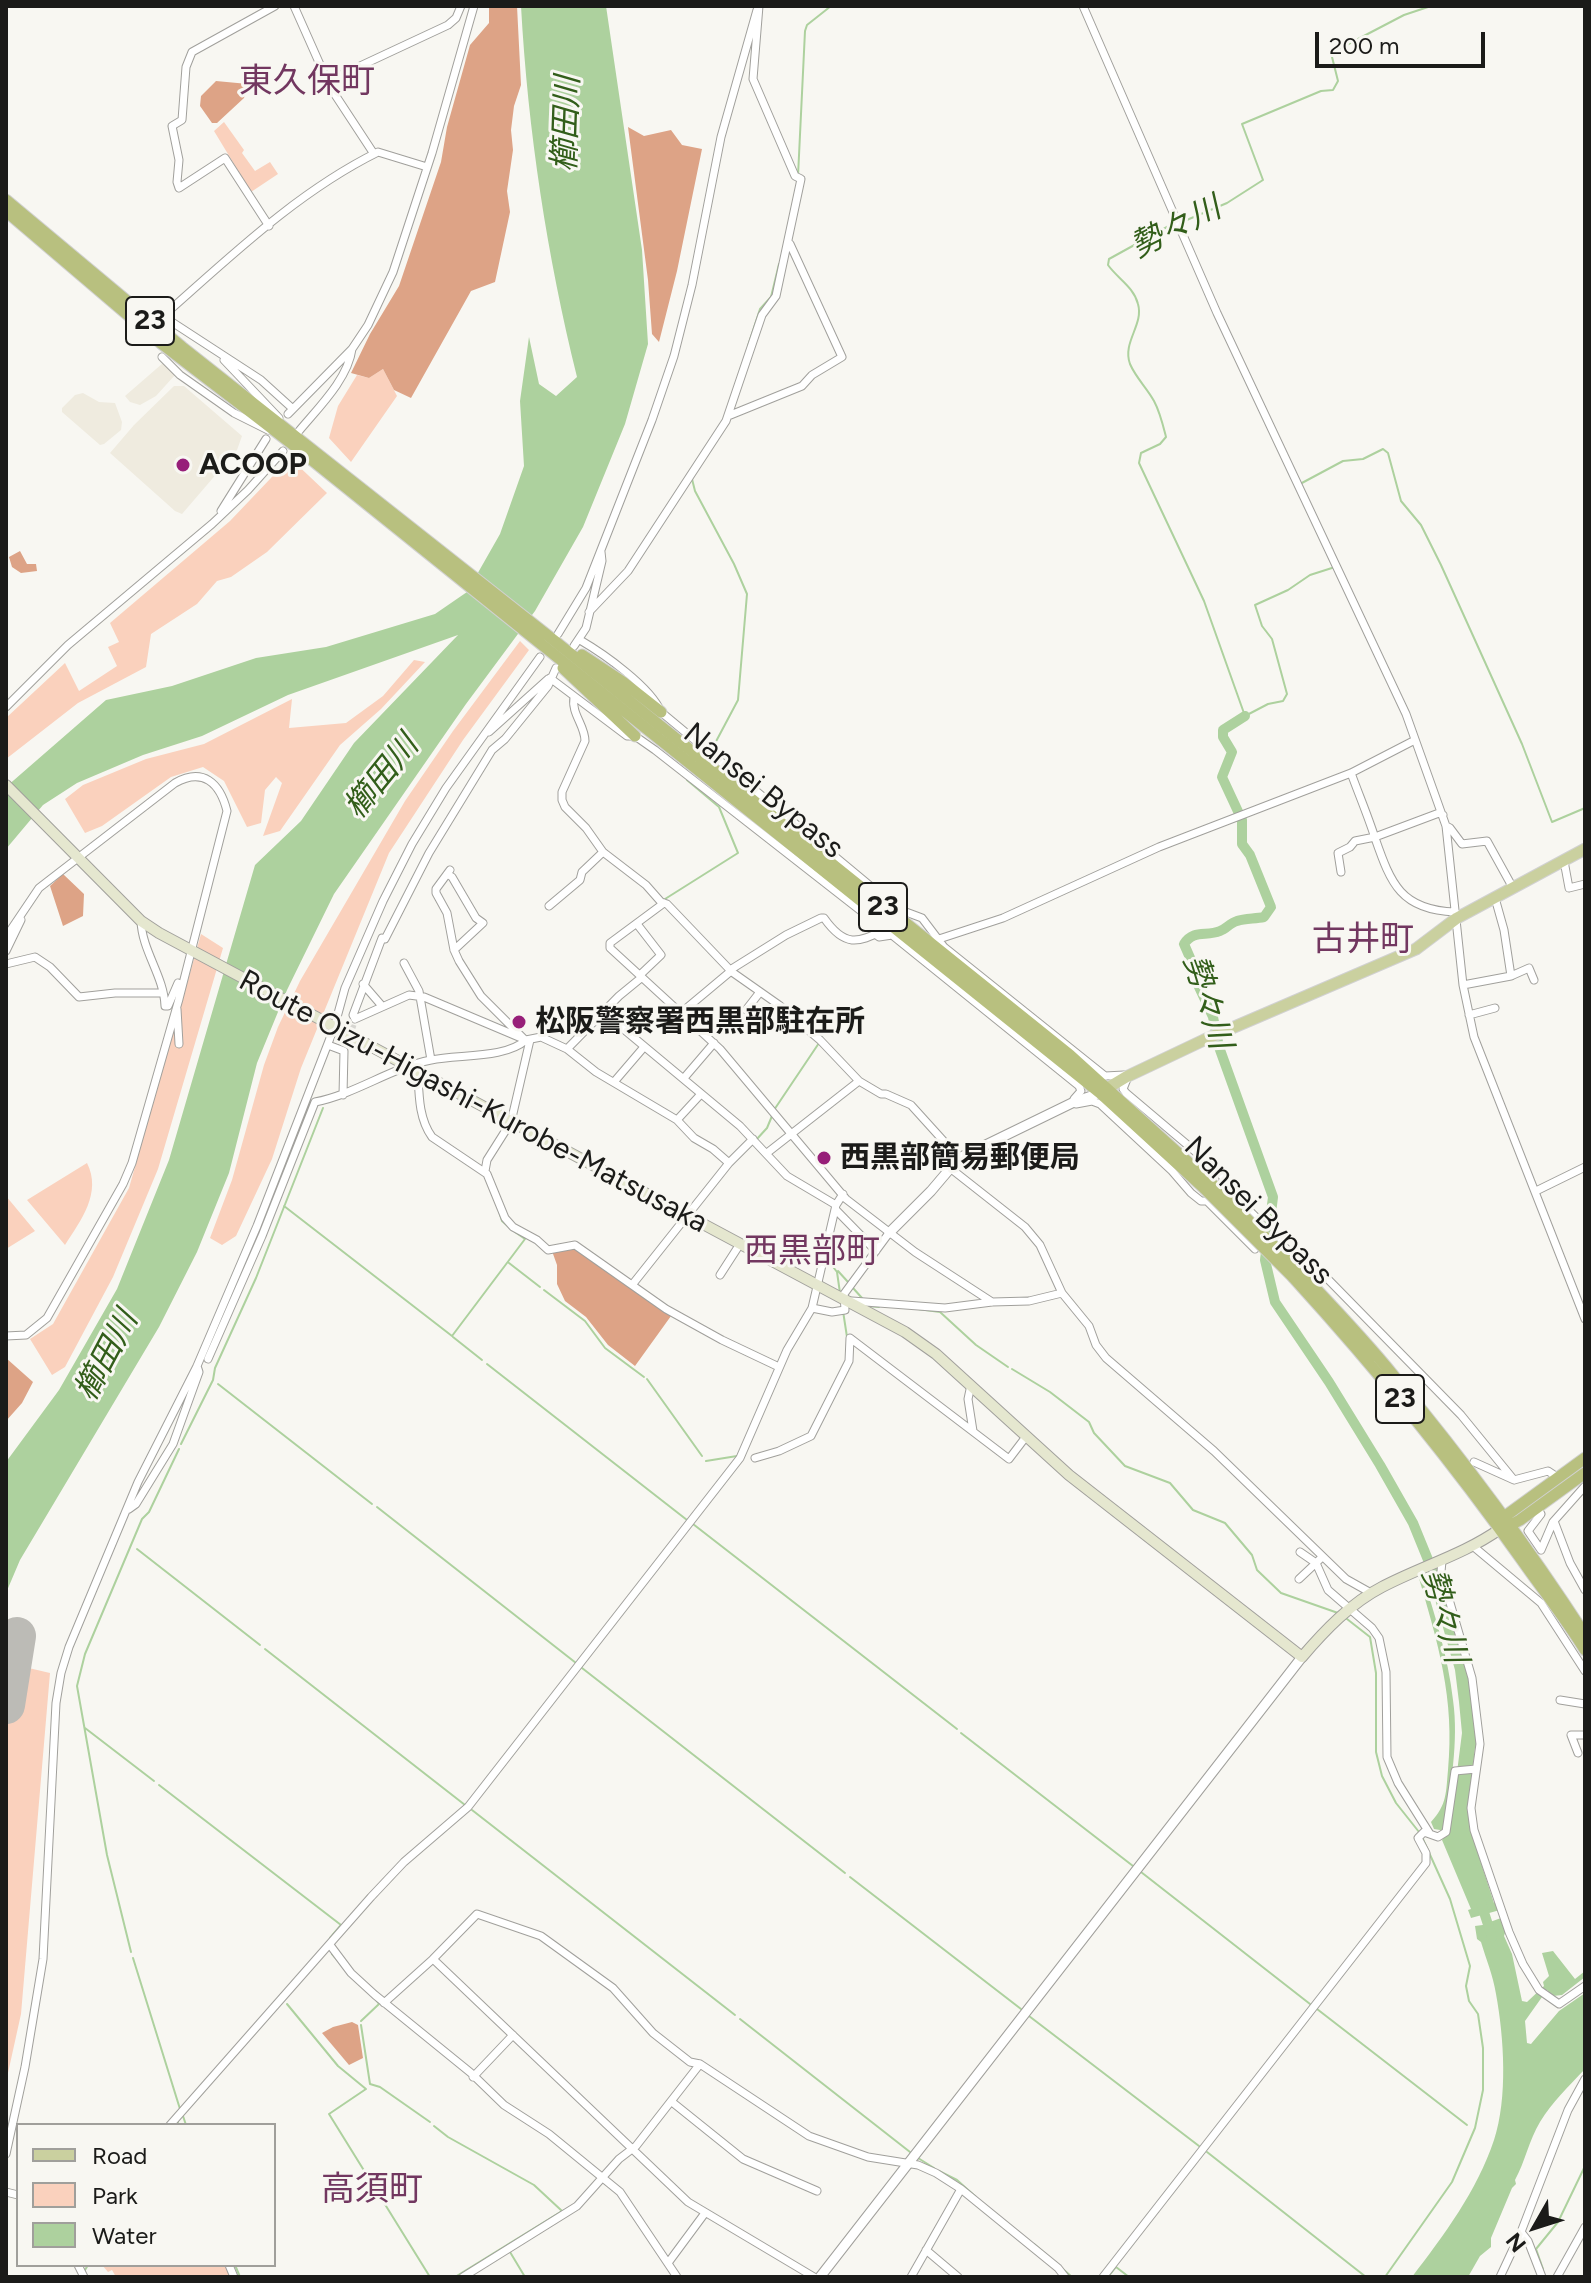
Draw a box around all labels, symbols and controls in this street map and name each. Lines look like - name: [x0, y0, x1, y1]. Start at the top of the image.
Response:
- scale bar: [1319, 16, 1489, 66]
- text: 200 m: [1329, 31, 1400, 60]
- district label: 東久保町: [239, 62, 375, 102]
- water label: 櫛田川: [546, 75, 588, 173]
- water label: 勢々川: [1125, 189, 1227, 267]
- road number: 23: [126, 297, 174, 345]
- place label: ACOOP: [199, 447, 307, 483]
- marker: ACOOP: [174, 456, 192, 474]
- street label: Nansei Bypass: [676, 716, 850, 866]
- water label: 櫛田川: [337, 728, 427, 826]
- road number: 23: [859, 883, 907, 931]
- district label: 古井町: [1312, 920, 1414, 960]
- water label: 勢々川: [1175, 950, 1239, 1054]
- street label: Route Oizu-Higashi-Kurobe-Matsusaka: [233, 963, 713, 1241]
- place label: 松阪警察署西黒部駐在所: [535, 1004, 865, 1040]
- marker: 松阪警察署西黒部駐在所: [510, 1013, 528, 1031]
- street label: Nansei Bypass: [1176, 1129, 1340, 1293]
- place label: 西黒部簡易郵便局: [840, 1140, 1080, 1176]
- marker: 西黒部簡易郵便局: [815, 1149, 833, 1167]
- district label: 西黒部町: [744, 1232, 880, 1272]
- water label: 櫛田川: [68, 1305, 146, 1407]
- road number: 23: [1376, 1375, 1424, 1423]
- water label: 勢々川: [1413, 1565, 1475, 1667]
- legend: [16, 2123, 276, 2267]
- text: Road: [92, 2141, 147, 2170]
- district label: 高須町: [321, 2170, 423, 2210]
- text: Park: [92, 2181, 138, 2210]
- north arrow: [1495, 2187, 1575, 2267]
- text: Water: [92, 2221, 157, 2250]
- text: N: [1500, 2227, 1532, 2258]

